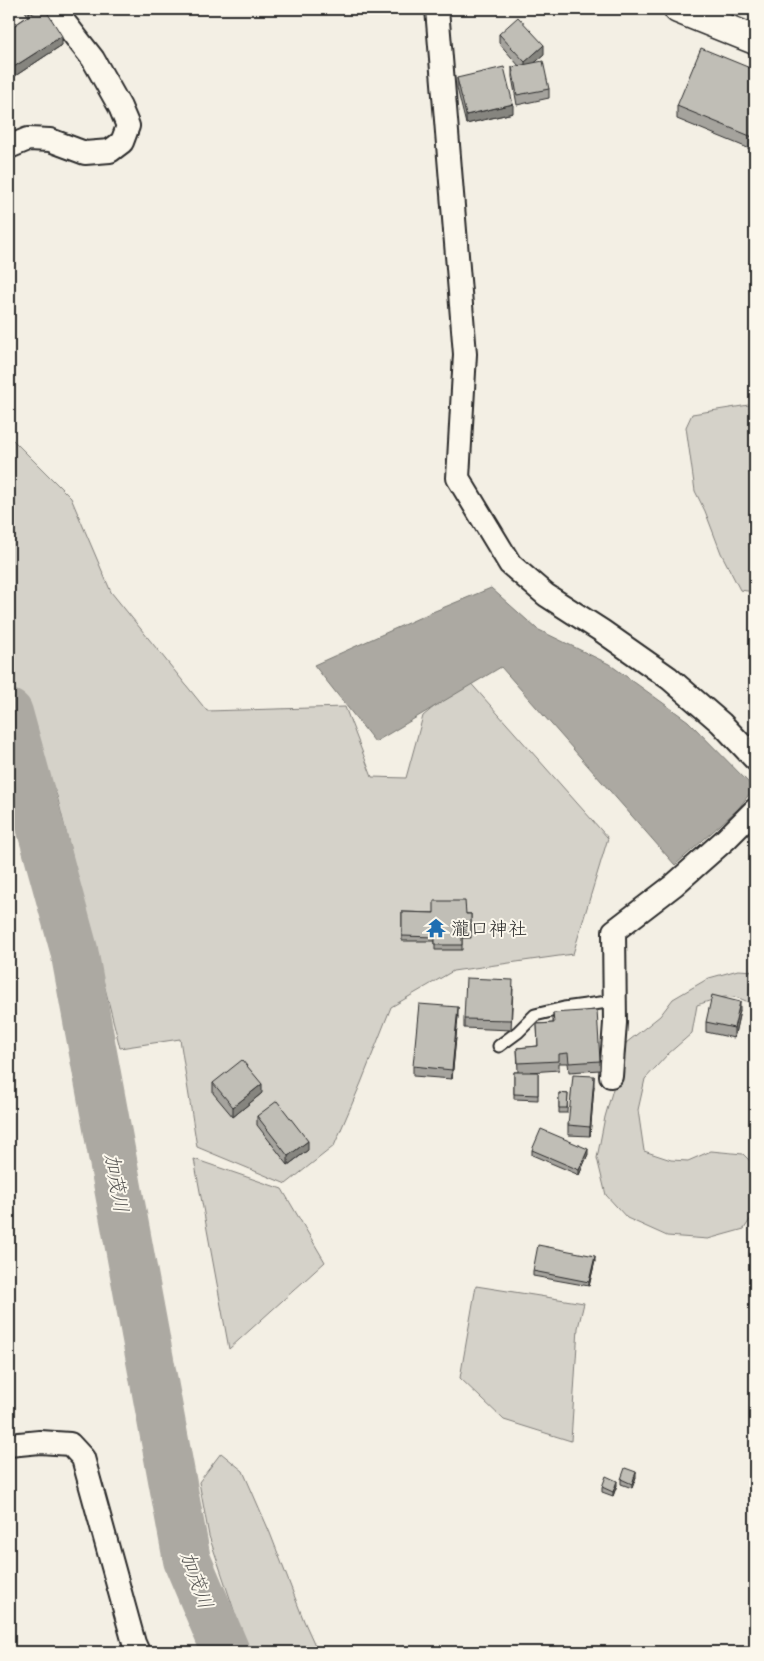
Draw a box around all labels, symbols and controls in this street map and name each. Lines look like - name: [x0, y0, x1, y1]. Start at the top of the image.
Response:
- place label: 瀧口神社: [451, 915, 527, 941]
- temple icon: 瀧口神社: [425, 917, 447, 939]
- water label: 加茂川: [99, 1151, 136, 1215]
- water label: 加茂川: [175, 1547, 220, 1613]

